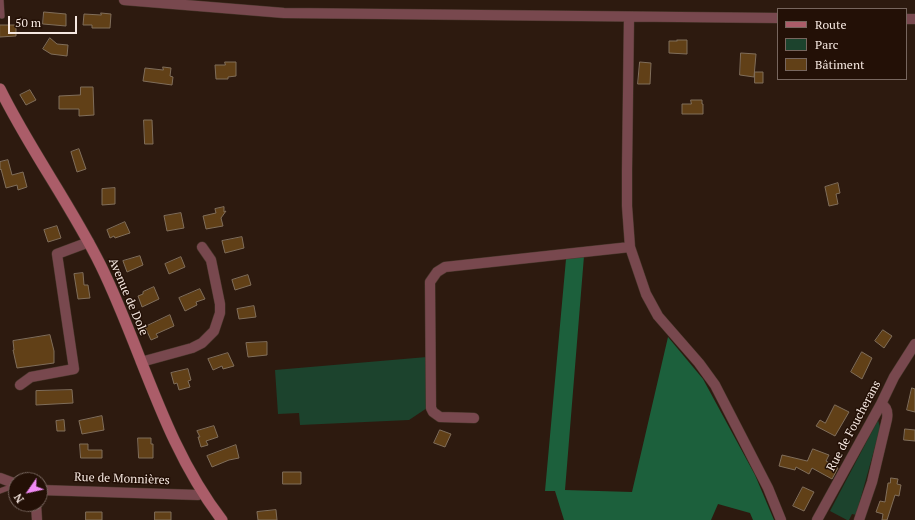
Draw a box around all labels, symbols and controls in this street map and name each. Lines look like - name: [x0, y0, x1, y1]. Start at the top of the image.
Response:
- scale bar: [10, 8, 79, 34]
- legend: [777, 8, 907, 80]
- text: 50 m: [15, 15, 41, 30]
- text: Route: [815, 17, 846, 32]
- text: Parc: [815, 37, 838, 52]
- text: Bâtiment: [815, 57, 864, 72]
- street label: Avenue de Dole: [105, 256, 151, 338]
- street label: Rue de Foucherans: [824, 378, 884, 474]
- street label: Rue de Monnières: [74, 470, 170, 488]
- north arrow: [8, 472, 48, 512]
- text: N: [11, 491, 27, 506]

